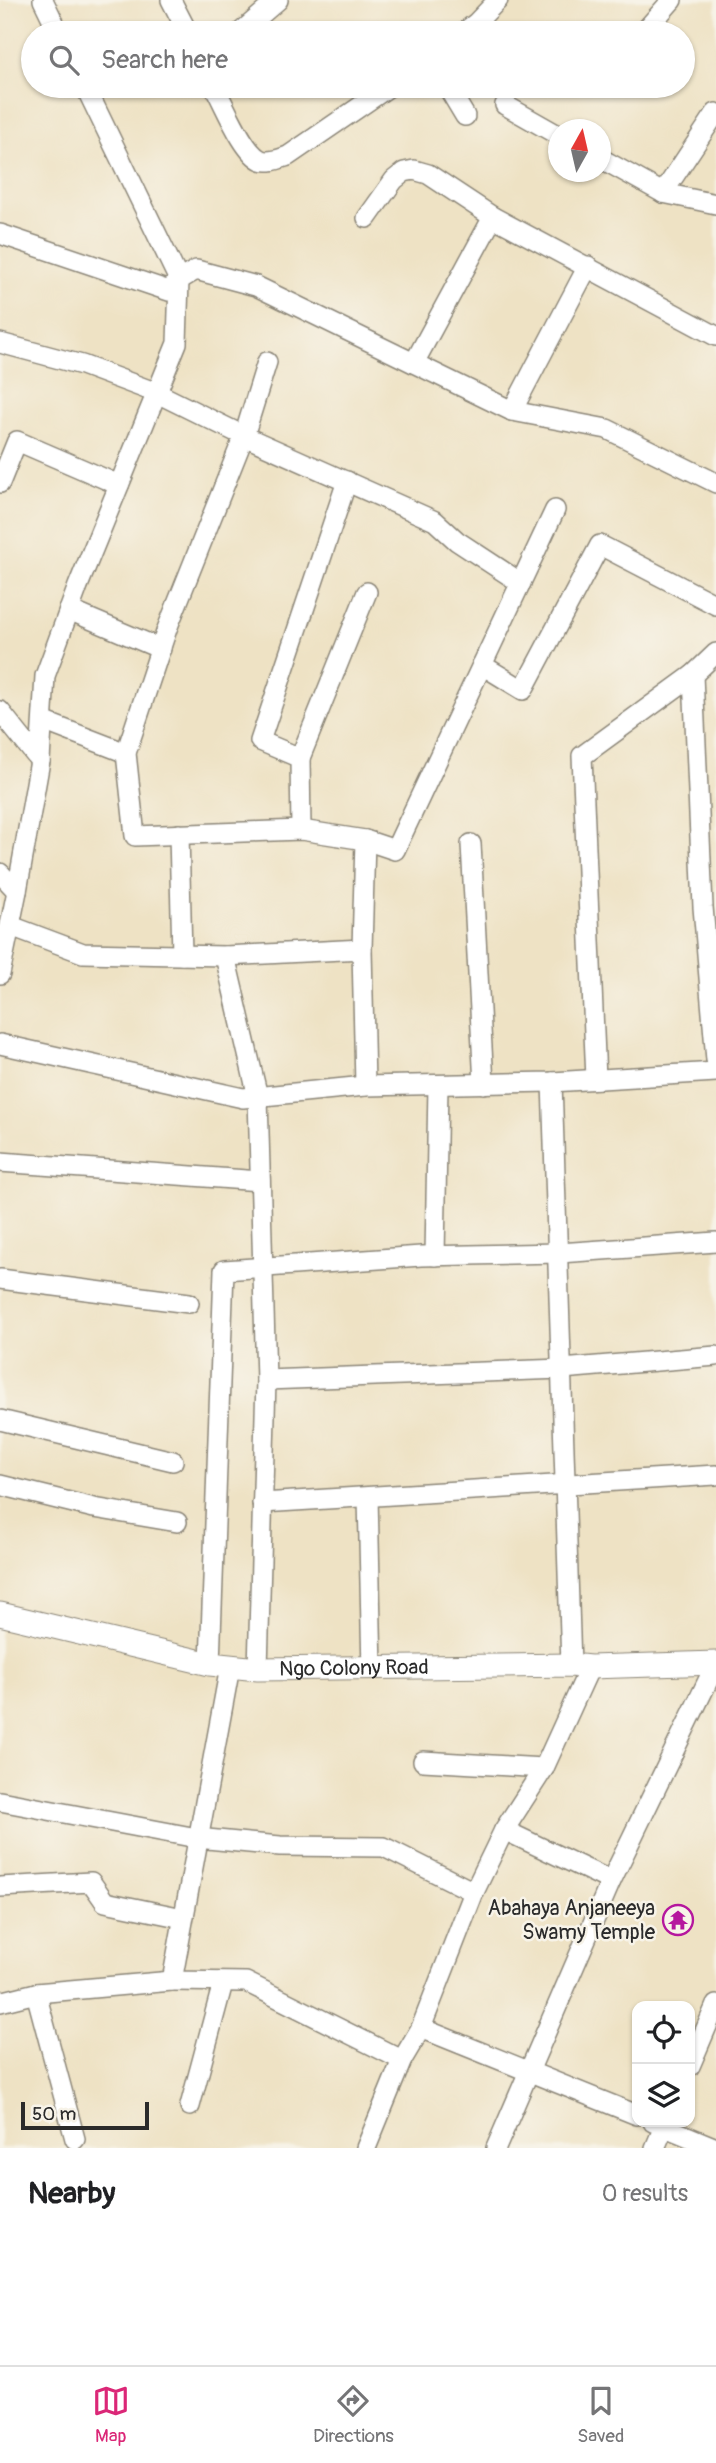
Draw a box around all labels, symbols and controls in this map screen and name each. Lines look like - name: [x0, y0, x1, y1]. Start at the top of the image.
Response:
- search box: [21, 21, 695, 98]
- icon: search: [45, 41, 83, 79]
- text: Search here: [101, 44, 228, 76]
- north arrow: [548, 119, 611, 182]
- street label: Ngo Colony Road: [279, 1653, 429, 1682]
- place label: Abahaya Anjaneeya Swamy Temple: [488, 1895, 656, 1946]
- temple icon: Abahaya Anjaneeya Swamy Temple: [661, 1903, 695, 1937]
- map controls: [632, 2001, 695, 2127]
- button: locate: [632, 2001, 695, 2064]
- button: layers: [632, 2064, 695, 2127]
- scale bar: [21, 2099, 149, 2131]
- text: 50 m: [32, 2102, 76, 2126]
- text: Nearby: [28, 2175, 115, 2212]
- text: 0 results: [602, 2179, 688, 2208]
- tab: Map: [92, 2382, 130, 2448]
- tab: Directions: [313, 2382, 394, 2448]
- tab: Saved: [577, 2382, 624, 2448]

